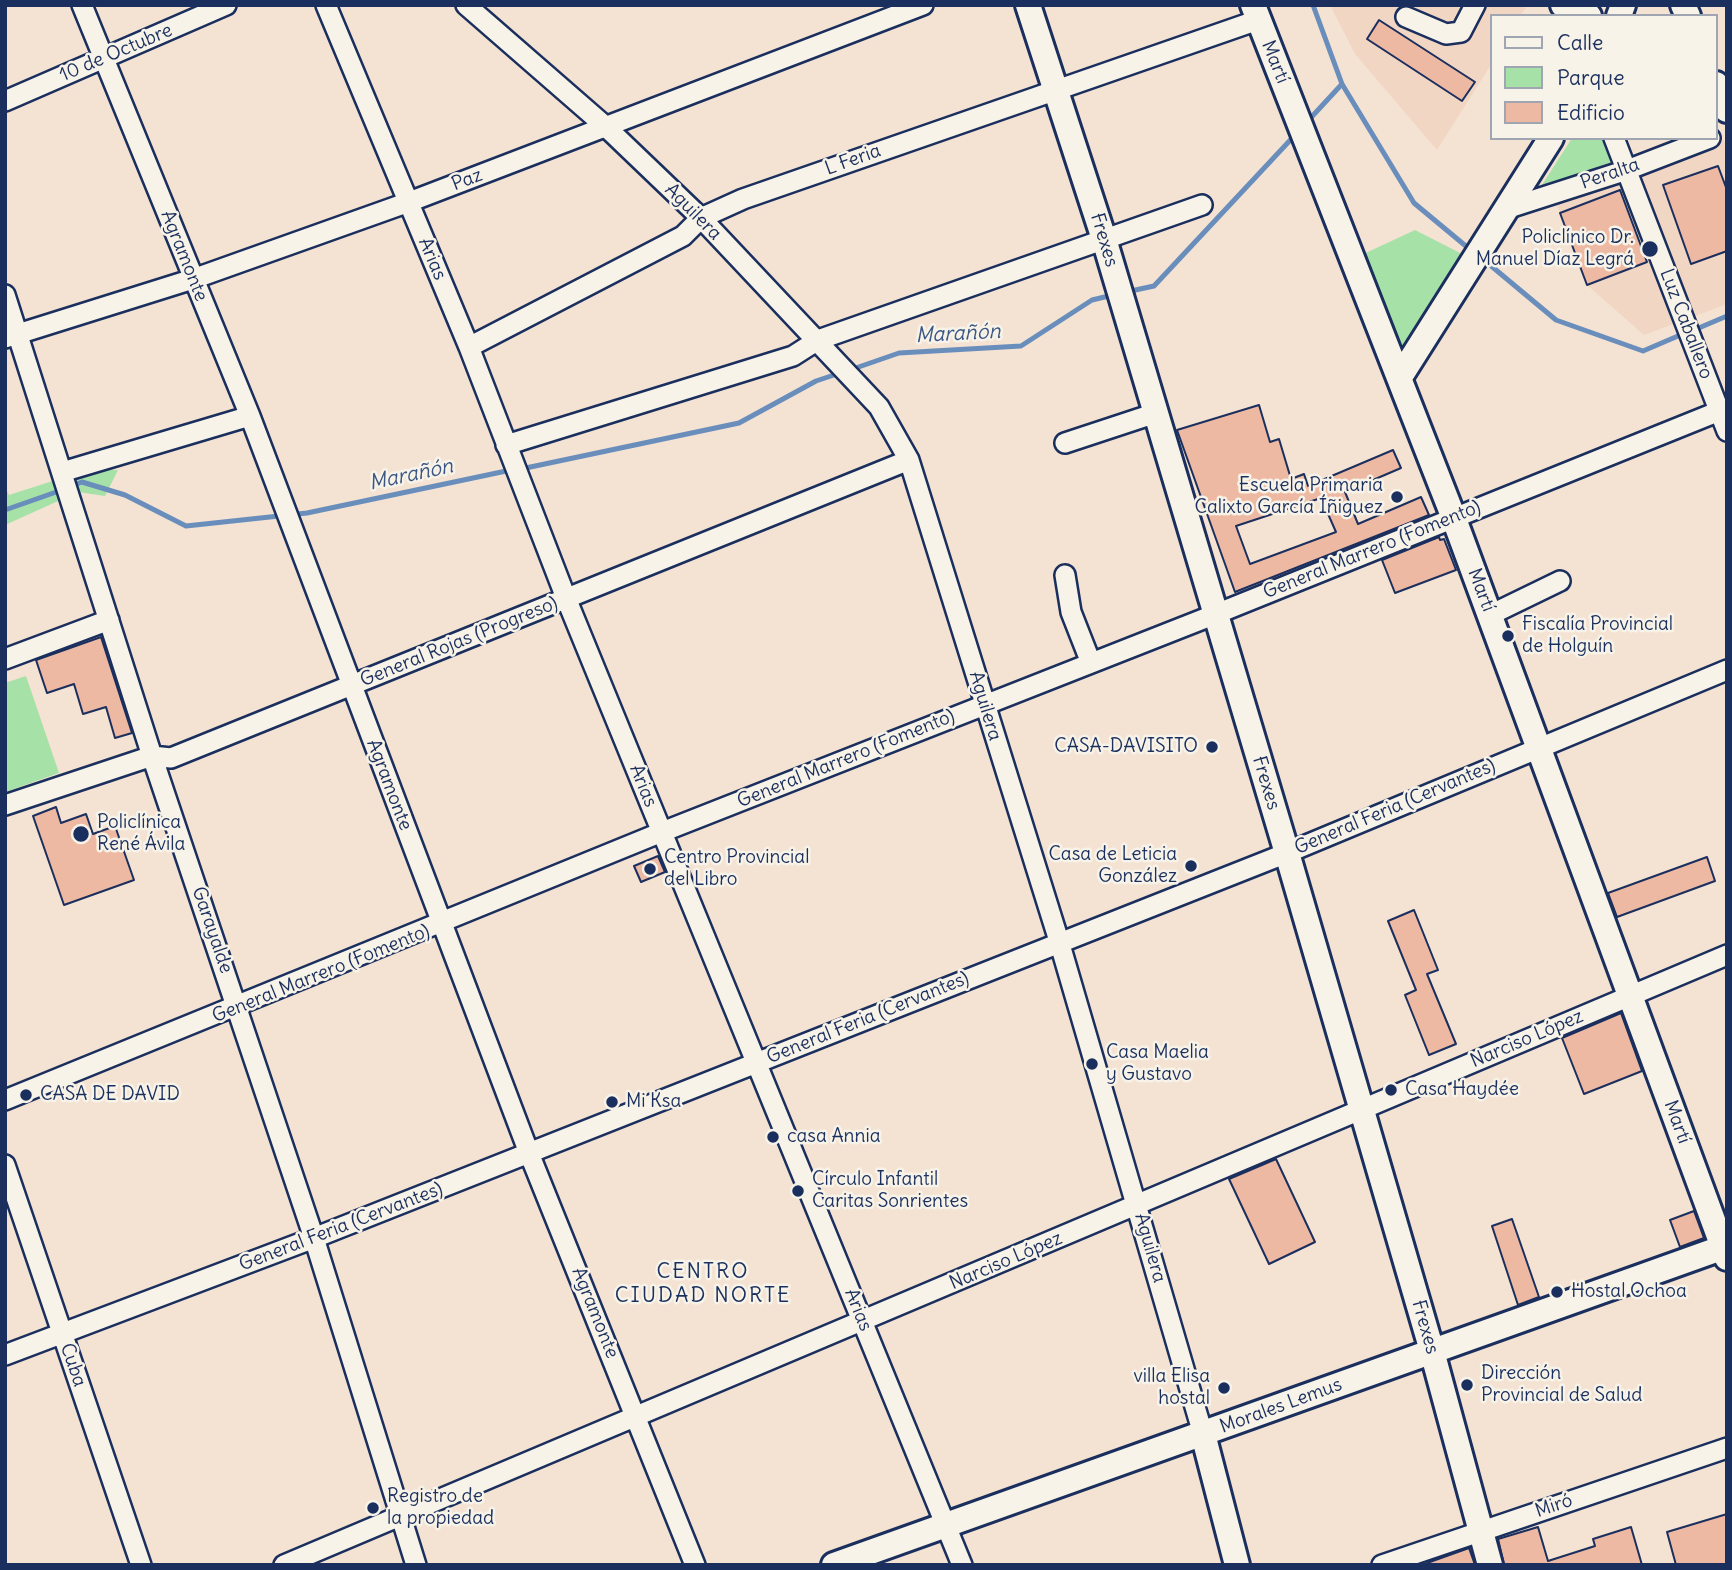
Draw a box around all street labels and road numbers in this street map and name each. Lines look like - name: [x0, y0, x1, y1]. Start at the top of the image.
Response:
- street label: 10 de Octubre: [56, 19, 176, 87]
- street label: Martí: [1256, 37, 1294, 87]
- street label: L Feria: [822, 139, 884, 181]
- street label: Peralta: [1578, 153, 1642, 195]
- street label: Paz: [448, 164, 486, 196]
- street label: Aguilera: [660, 179, 726, 245]
- street label: Agramonte: [155, 207, 213, 305]
- street label: Frexes: [1085, 210, 1123, 270]
- street label: Arias: [413, 234, 451, 284]
- street label: Luz Caballero: [1655, 266, 1717, 382]
- street label: General Marrero (Fomento): [1260, 496, 1484, 604]
- street label: Martí: [1462, 565, 1500, 615]
- street label: General Rojas (Progreso): [357, 592, 561, 692]
- street label: Aguilera: [964, 669, 1006, 743]
- street label: General Marrero (Fomento): [734, 705, 958, 813]
- street label: Agramonte: [361, 736, 417, 834]
- street label: Frexes: [1247, 753, 1285, 813]
- street label: General Feria (Cervantes): [1291, 754, 1499, 860]
- street label: Arias: [624, 761, 662, 811]
- street label: Garayalde: [187, 884, 237, 976]
- street label: General Marrero (Fomento): [209, 920, 433, 1028]
- street label: General Feria (Cervantes): [764, 967, 972, 1069]
- street label: Narciso López: [1467, 1005, 1587, 1073]
- street label: Martí: [1659, 1097, 1695, 1147]
- street label: General Feria (Cervantes): [236, 1178, 446, 1276]
- street label: Aguilera: [1129, 1211, 1171, 1285]
- street label: Narciso López: [946, 1227, 1066, 1295]
- street label: Agramonte: [566, 1264, 624, 1362]
- street label: Arias: [839, 1285, 877, 1335]
- street label: Frexes: [1406, 1297, 1444, 1357]
- street label: Cuba: [55, 1340, 91, 1390]
- street label: Morales Lemus: [1217, 1373, 1345, 1439]
- street label: Miró: [1532, 1489, 1576, 1523]

